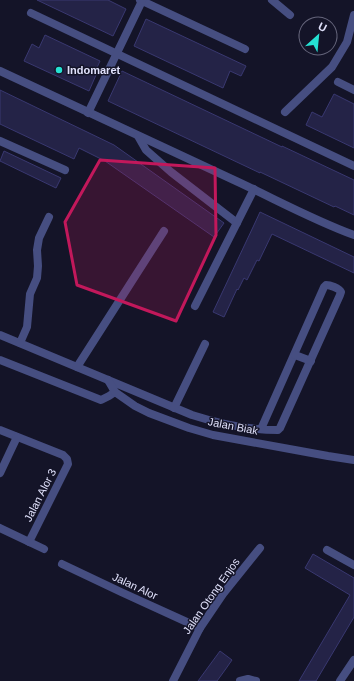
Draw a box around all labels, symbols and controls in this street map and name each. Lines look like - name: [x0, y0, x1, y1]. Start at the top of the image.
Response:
- north arrow: [298, 16, 338, 56]
- text: U: [316, 20, 329, 34]
- place label: Indomaret: [67, 64, 121, 76]
- marker: Indomaret: [54, 65, 64, 75]
- street label: Jalan Biak: [207, 415, 260, 437]
- street label: Jalan Alor 3: [22, 467, 58, 523]
- street label: Jalan Otong Enjos: [180, 555, 242, 636]
- street label: Jalan Alor: [111, 570, 160, 602]

